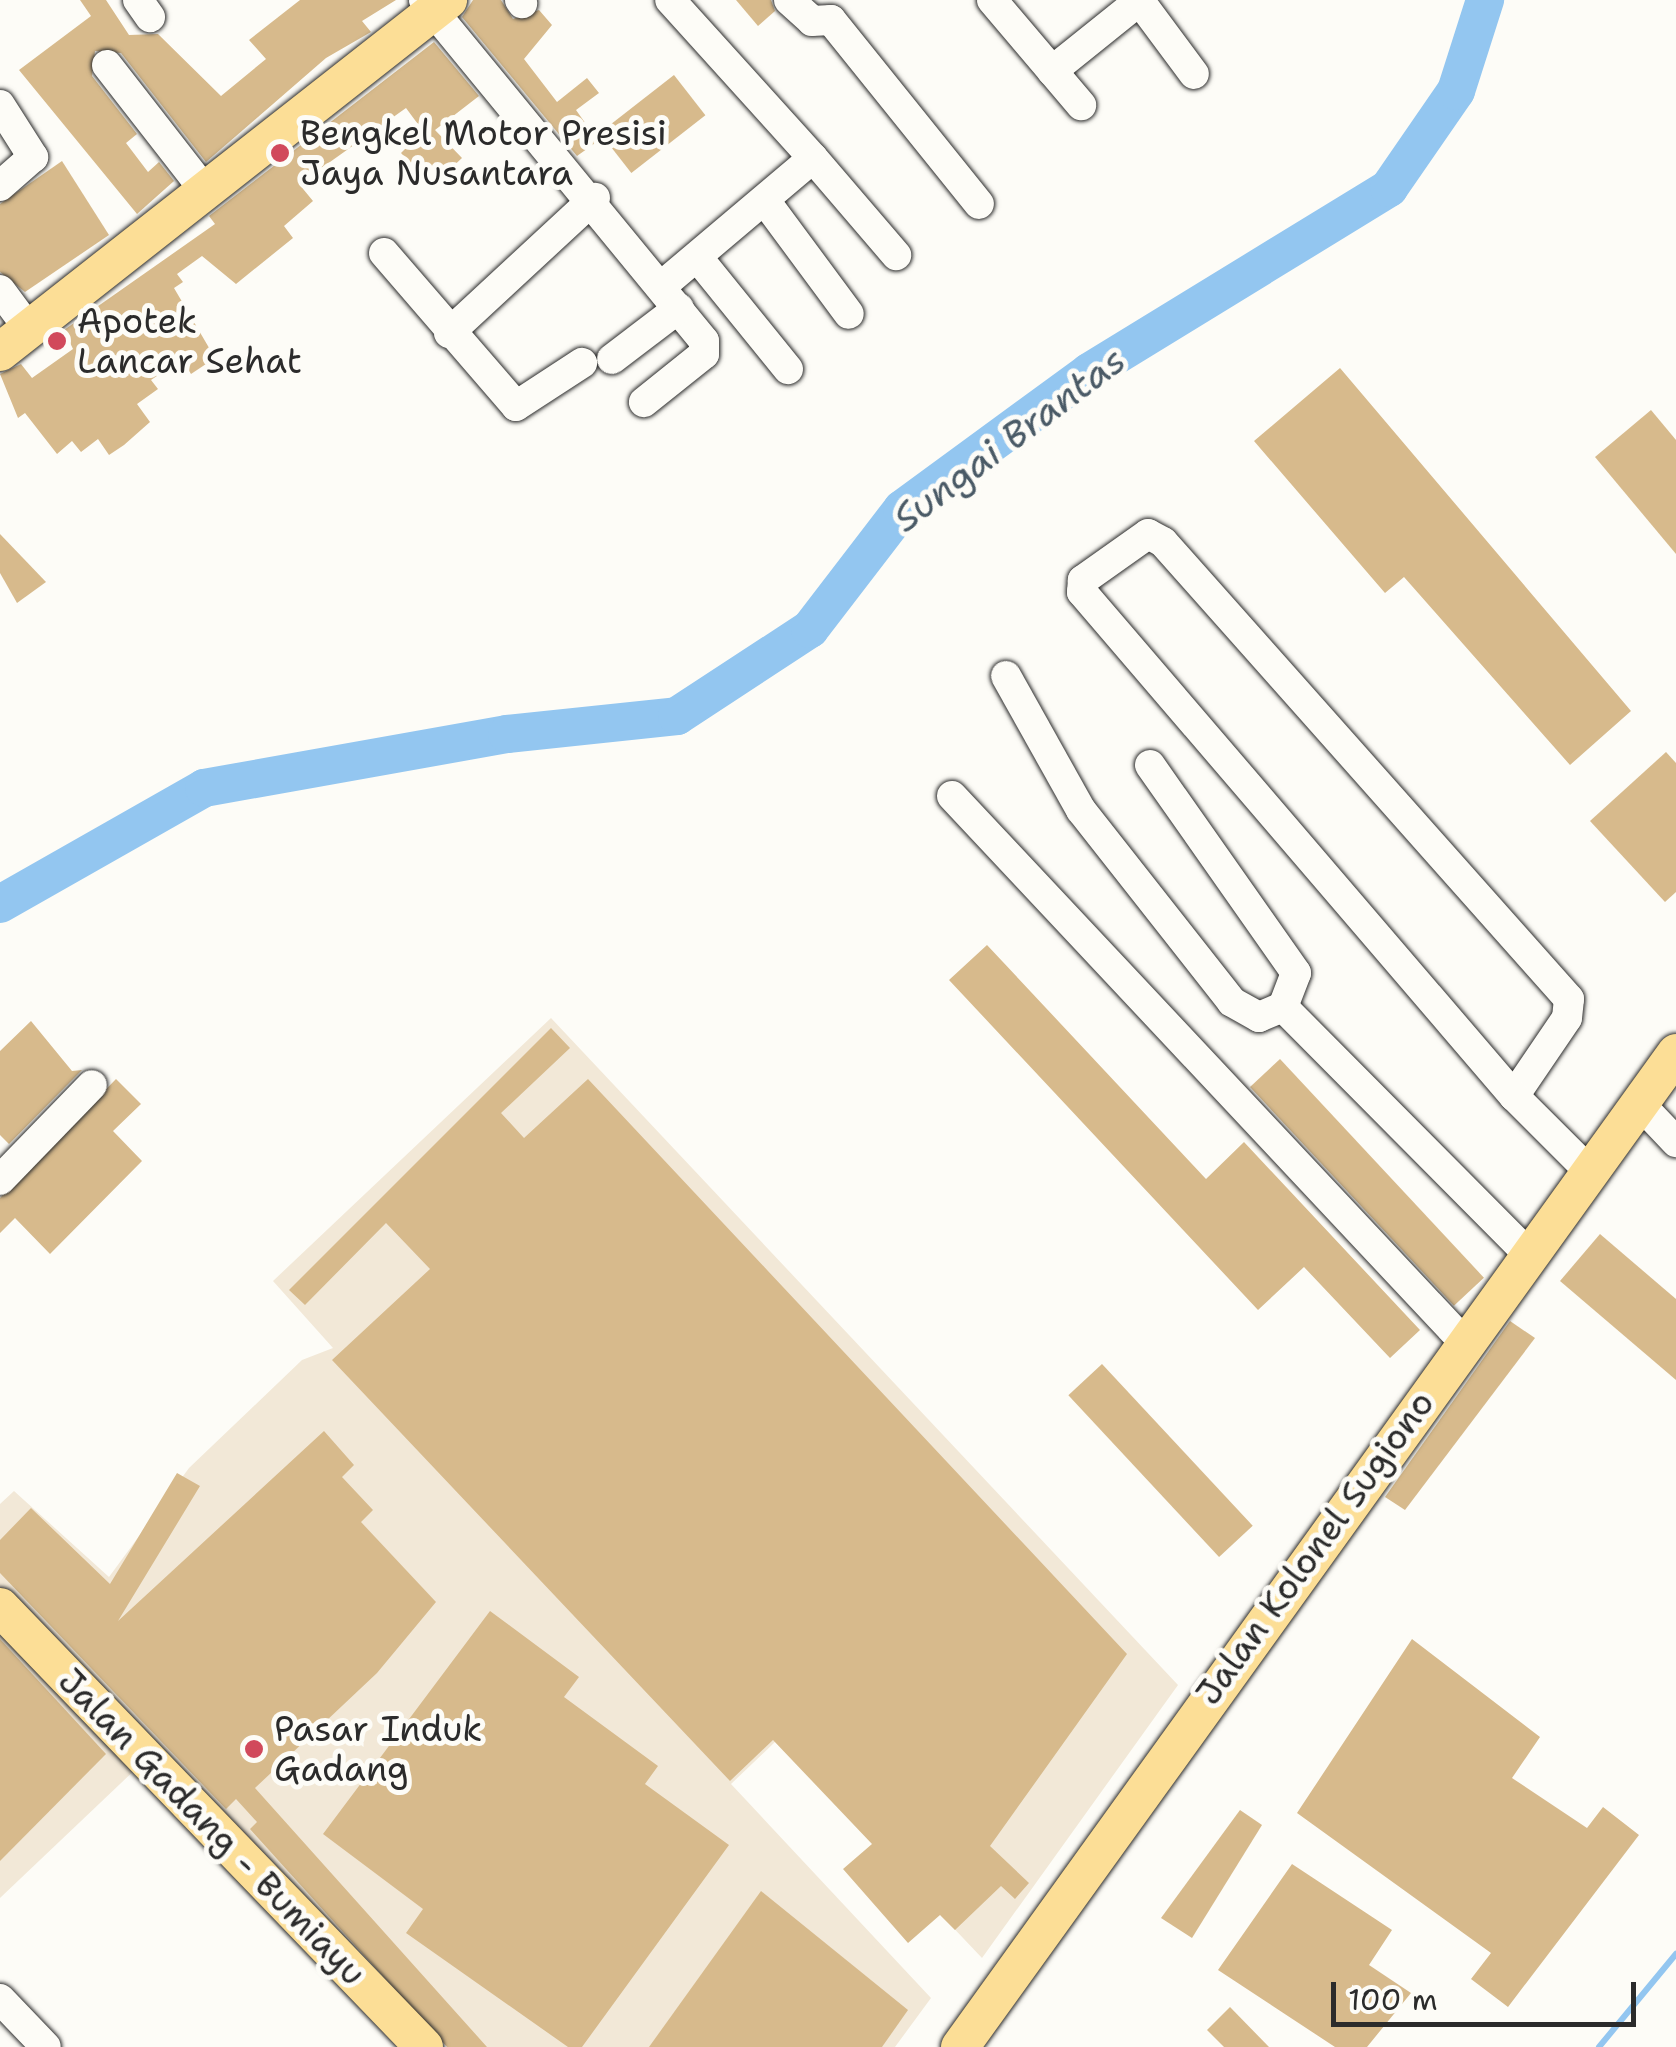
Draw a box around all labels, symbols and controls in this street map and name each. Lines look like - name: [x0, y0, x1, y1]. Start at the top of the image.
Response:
- place label: Bengkel Motor Presisi Jaya Nusantara: [300, 112, 667, 194]
- marker: Bengkel Motor Presisi Jaya Nusantara: [269, 142, 291, 164]
- place label: Apotek Lancar Sehat: [77, 300, 302, 382]
- marker: Apotek Lancar Sehat: [46, 330, 68, 352]
- water label: Sungai Brantas: [884, 337, 1134, 541]
- street label: Jalan Kolonel Sugiono: [1187, 1383, 1443, 1713]
- street label: Jalan Gadang - Bumiayu: [50, 1660, 374, 1994]
- place label: Pasar Induk Gadang: [274, 1708, 482, 1790]
- marker: Pasar Induk Gadang: [243, 1738, 265, 1760]
- scale bar: [1336, 1962, 1641, 2024]
- text: 100 m: [1348, 1979, 1438, 2020]

